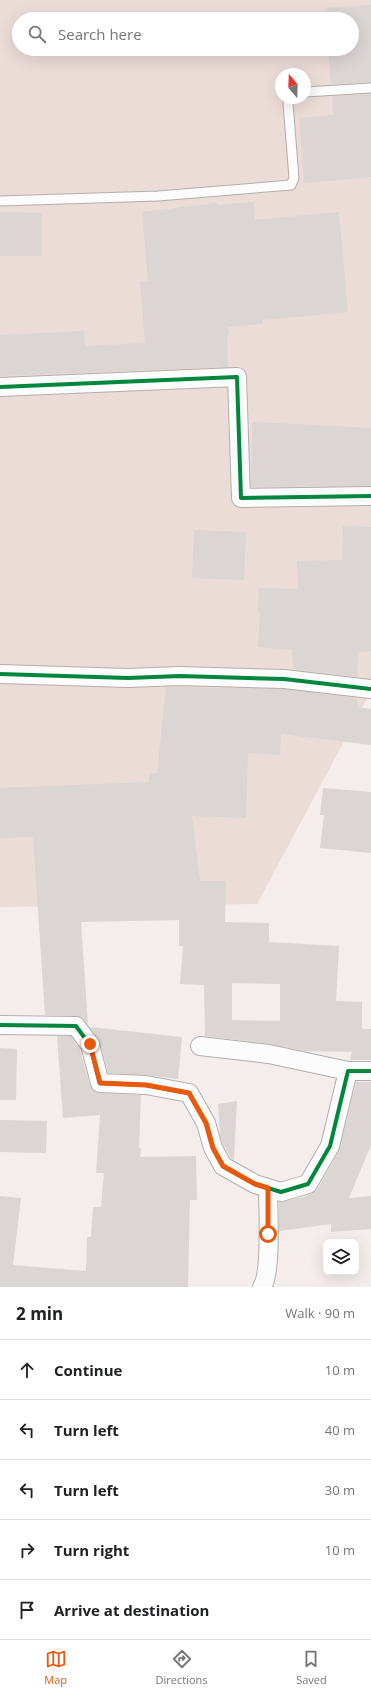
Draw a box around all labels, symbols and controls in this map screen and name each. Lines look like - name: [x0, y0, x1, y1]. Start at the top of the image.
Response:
- search box: [12, 12, 359, 56]
- icon: search: [26, 23, 48, 45]
- text: Search here: [58, 24, 142, 44]
- north arrow: [275, 68, 311, 104]
- route end: [81, 1035, 99, 1053]
- route start: [259, 1225, 277, 1243]
- map controls: [323, 1239, 359, 1275]
- button: layers: [323, 1239, 359, 1275]
- text: 2 min: [16, 1302, 63, 1325]
- text: Walk · 90 m: [285, 1304, 355, 1322]
- icon: ahead: [16, 1359, 38, 1381]
- text: Continue: [54, 1360, 122, 1380]
- text: 10 m: [325, 1361, 355, 1379]
- icon: left: [16, 1419, 38, 1441]
- text: Turn left: [54, 1420, 119, 1440]
- text: 40 m: [325, 1421, 355, 1439]
- icon: left: [16, 1479, 38, 1501]
- text: Turn left: [54, 1480, 119, 1500]
- text: 30 m: [325, 1481, 355, 1499]
- icon: right: [16, 1539, 38, 1561]
- text: Turn right: [54, 1540, 129, 1560]
- text: 10 m: [325, 1541, 355, 1559]
- icon: arrive: [16, 1599, 38, 1621]
- text: Arrive at destination: [54, 1600, 209, 1620]
- tab: Map: [44, 1648, 67, 1687]
- tab: Directions: [156, 1648, 208, 1687]
- tab: Saved: [296, 1648, 327, 1687]

